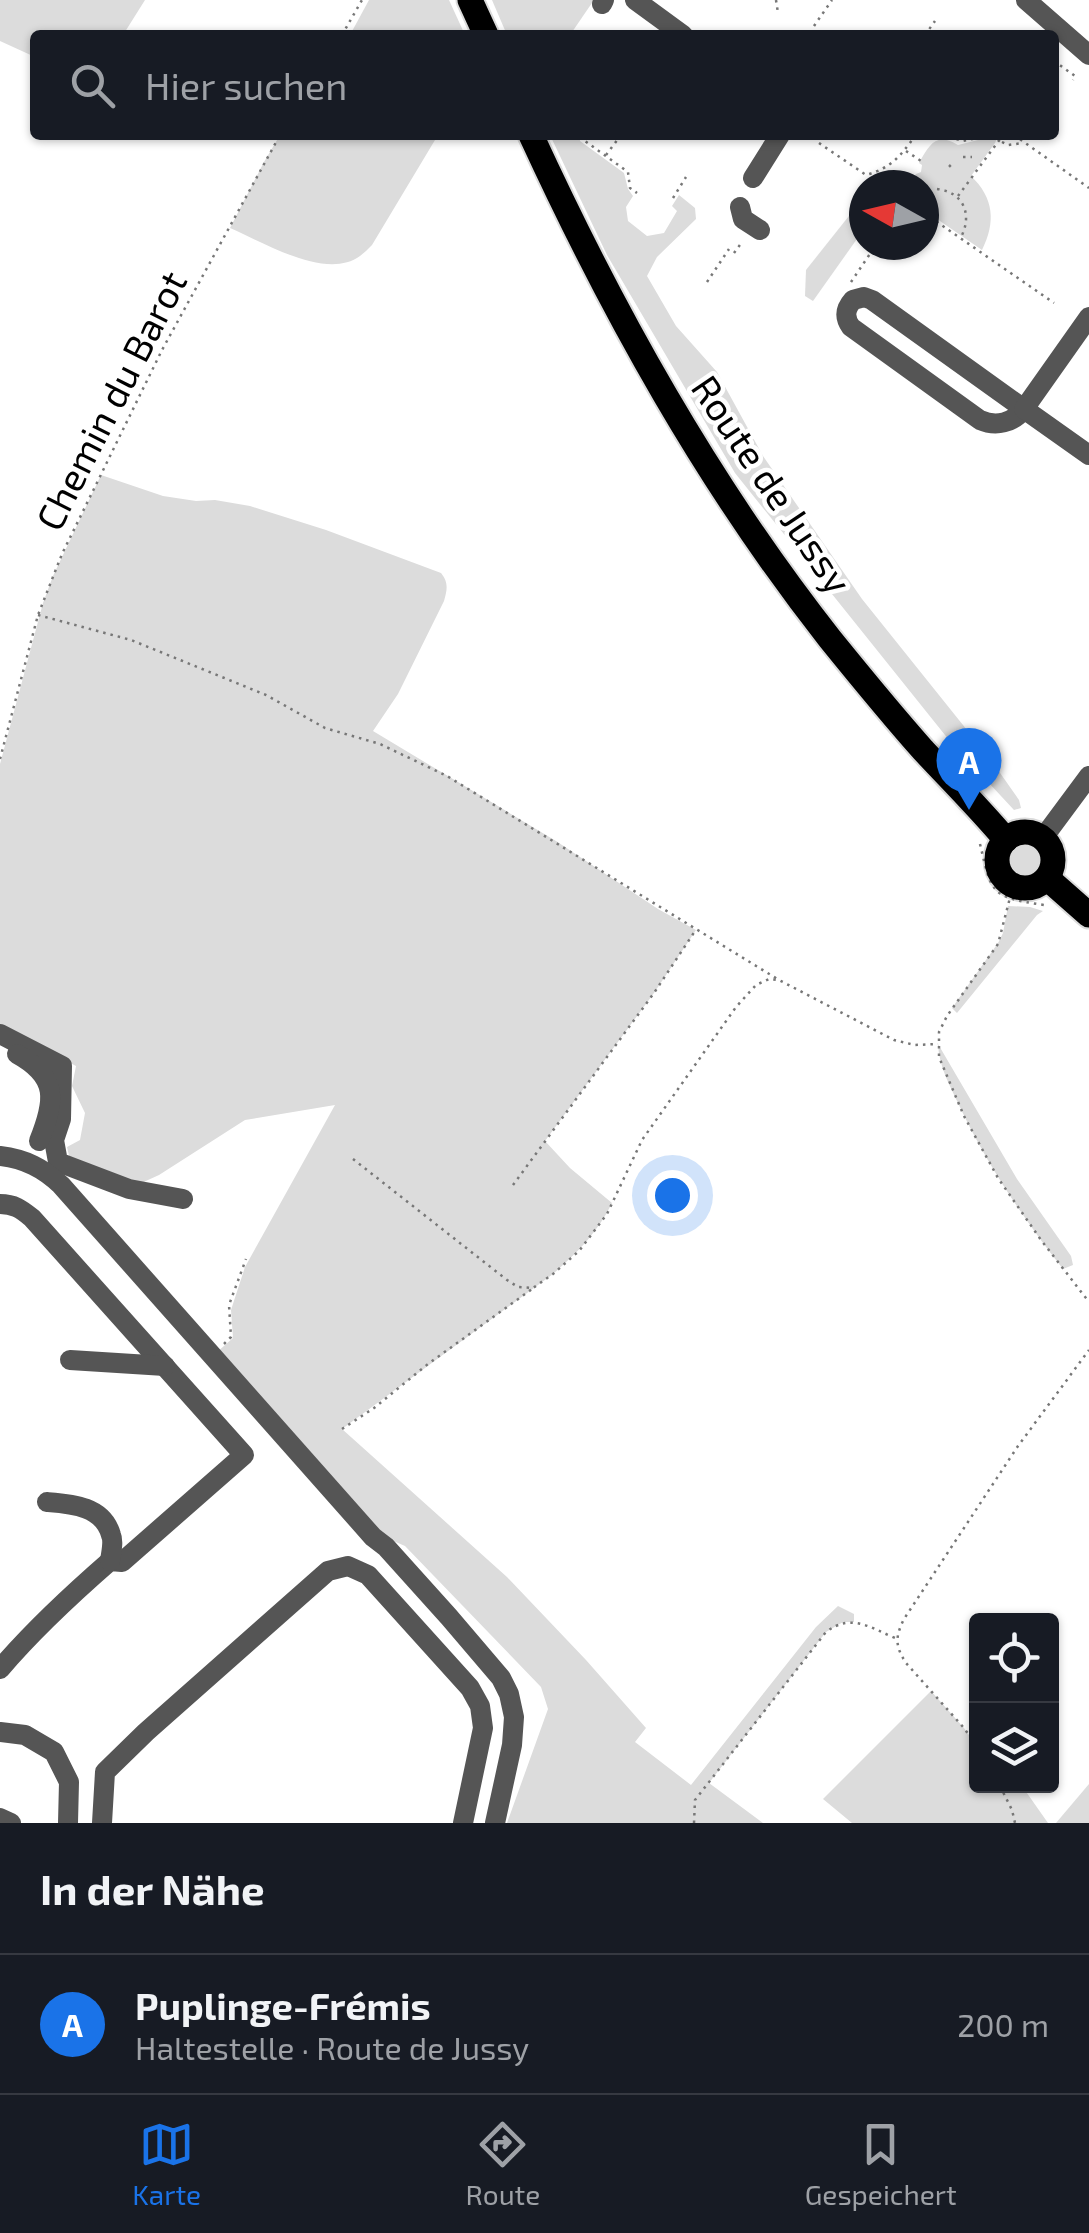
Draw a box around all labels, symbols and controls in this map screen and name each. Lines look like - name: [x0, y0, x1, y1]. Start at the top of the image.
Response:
- search box: [30, 30, 1059, 140]
- icon: search: [65, 58, 120, 113]
- text: Hier suchen: [145, 62, 347, 108]
- north arrow: [849, 170, 939, 260]
- street label: Chemin du Barot: [25, 263, 195, 537]
- street label: Route de Jussy: [683, 366, 862, 602]
- pin: A: [936, 728, 1002, 810]
- your location: [647, 1170, 698, 1221]
- map controls: [969, 1613, 1059, 1793]
- button: locate: [969, 1613, 1059, 1703]
- button: layers: [969, 1703, 1059, 1793]
- text: In der Nähe: [40, 1863, 265, 1913]
- text: Puplinge-Frémis: [135, 1982, 431, 2028]
- text: A: [62, 2005, 83, 2043]
- text: 200 m: [957, 2005, 1049, 2043]
- text: Haltestelle · Route de Jussy: [135, 2028, 529, 2066]
- tab: Karte: [132, 2117, 201, 2211]
- tab: Route: [466, 2117, 540, 2211]
- tab: Gespeichert: [805, 2117, 957, 2211]

